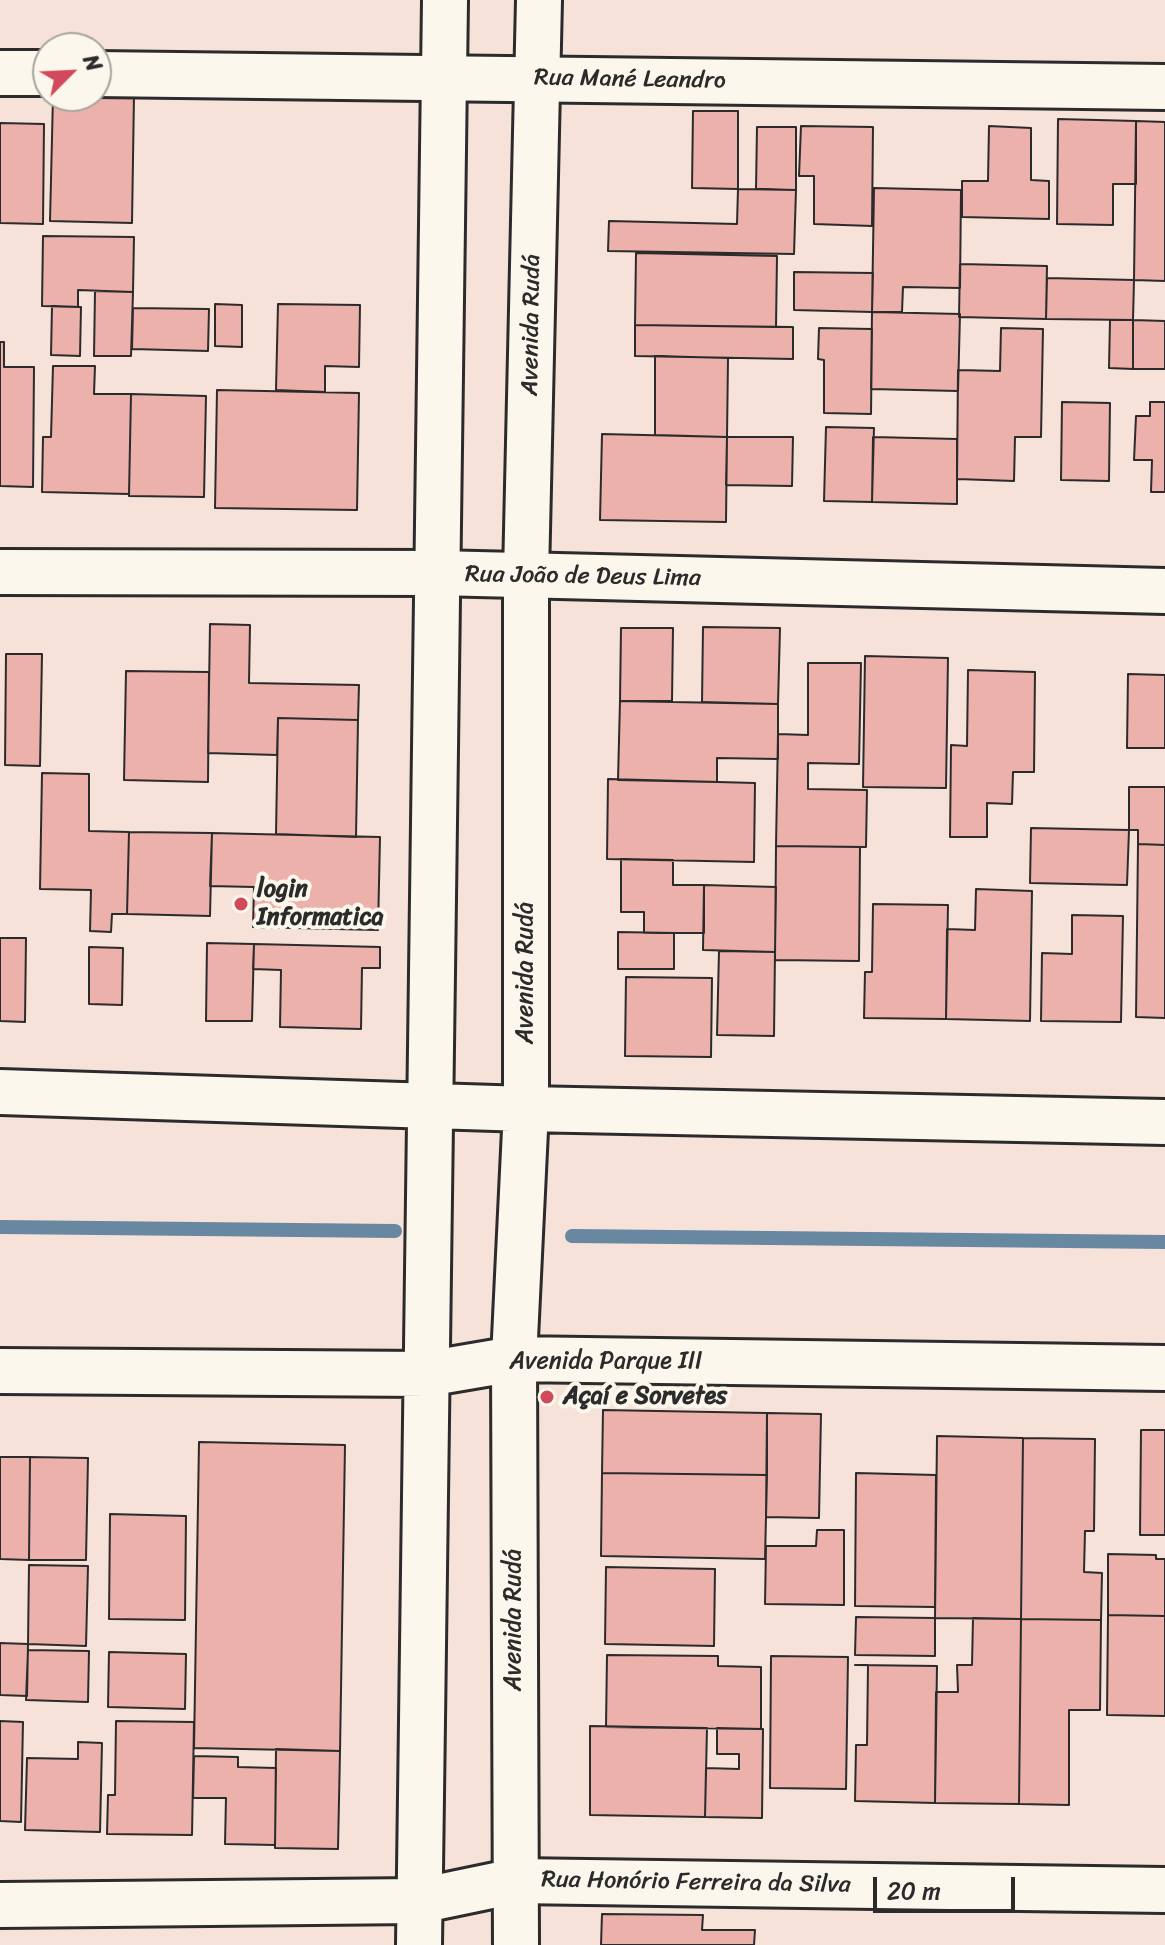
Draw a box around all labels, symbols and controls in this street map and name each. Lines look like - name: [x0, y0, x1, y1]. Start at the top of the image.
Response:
- north arrow: [32, 32, 112, 112]
- text: N: [72, 48, 113, 78]
- street label: Rua Mané Leandro: [534, 64, 726, 96]
- street label: Avenida Rudá: [516, 254, 548, 396]
- street label: Rua João de Deus Lima: [465, 561, 701, 593]
- place label: login Informatica: [257, 876, 384, 932]
- marker: login Informatica: [232, 895, 250, 913]
- street label: Avenida Rudá: [512, 902, 540, 1044]
- street label: Avenida Parque III: [510, 1348, 702, 1376]
- place label: Açaí e Sorvetes: [563, 1383, 727, 1411]
- marker: Açaí e Sorvetes: [538, 1388, 556, 1406]
- street label: Avenida Rudá: [500, 1549, 528, 1691]
- scale bar: [877, 1861, 1019, 1911]
- street label: Rua Honório Ferreira da Silva: [541, 1866, 851, 1900]
- text: 20 m: [887, 1870, 941, 1912]

